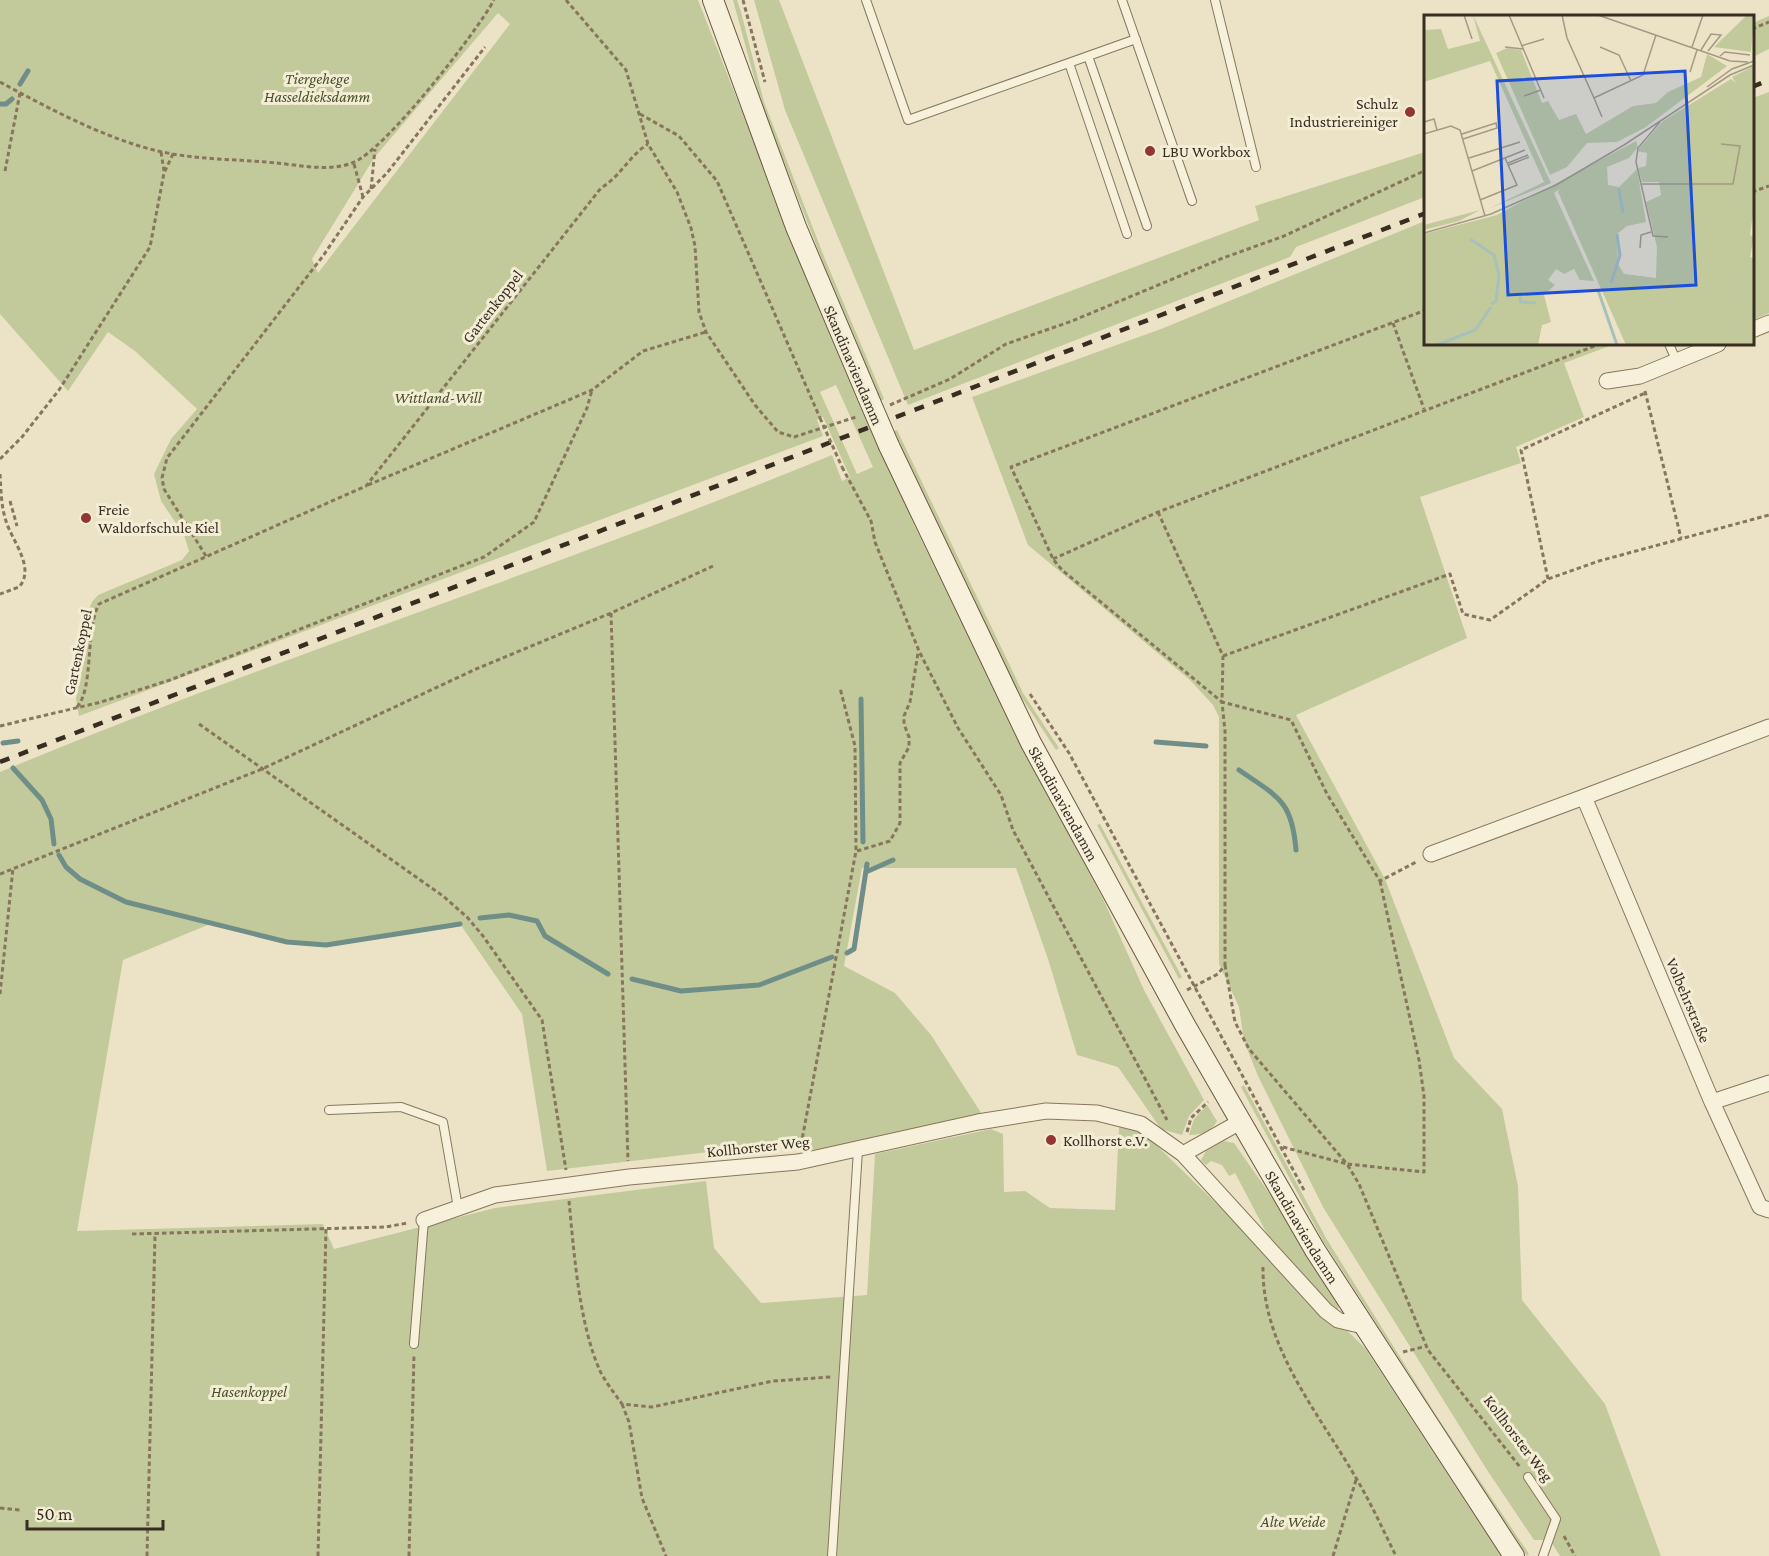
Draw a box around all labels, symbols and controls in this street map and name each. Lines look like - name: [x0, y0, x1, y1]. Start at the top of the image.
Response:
- inset map: [1424, 15, 1754, 345]
- park label: Tiergehege Hasseldieksdamm: [264, 70, 370, 105]
- place label: Schulz Industriereiniger: [1289, 95, 1398, 131]
- marker: Schulz Industriereiniger: [1403, 105, 1417, 119]
- place label: LBU Workbox: [1162, 143, 1251, 160]
- marker: LBU Workbox: [1143, 144, 1157, 158]
- street label: Gartenkoppel: [459, 267, 527, 347]
- street label: Skandinaviendamm: [821, 303, 886, 428]
- park label: Wittland-Will: [394, 389, 483, 406]
- place label: Freie Waldorfschule Kiel: [98, 501, 219, 536]
- marker: Freie Waldorfschule Kiel: [79, 511, 93, 525]
- street label: Gartenkoppel: [60, 608, 96, 697]
- street label: Skandinaviendamm: [1025, 743, 1102, 864]
- street label: Volbehrstraße: [1663, 955, 1714, 1045]
- place label: Kollhorst e.V.: [1063, 1132, 1148, 1149]
- street label: Kollhorster Weg: [706, 1133, 811, 1161]
- marker: Kollhorst e.V.: [1044, 1133, 1058, 1147]
- street label: Skandinaviendamm: [1262, 1168, 1342, 1287]
- park label: Hasenkoppel: [211, 1383, 288, 1401]
- street label: Kollhorster Weg: [1480, 1392, 1557, 1486]
- scale bar: [27, 1493, 164, 1531]
- text: 50 m: [36, 1504, 73, 1524]
- park label: Alte Weide: [1260, 1513, 1325, 1530]

